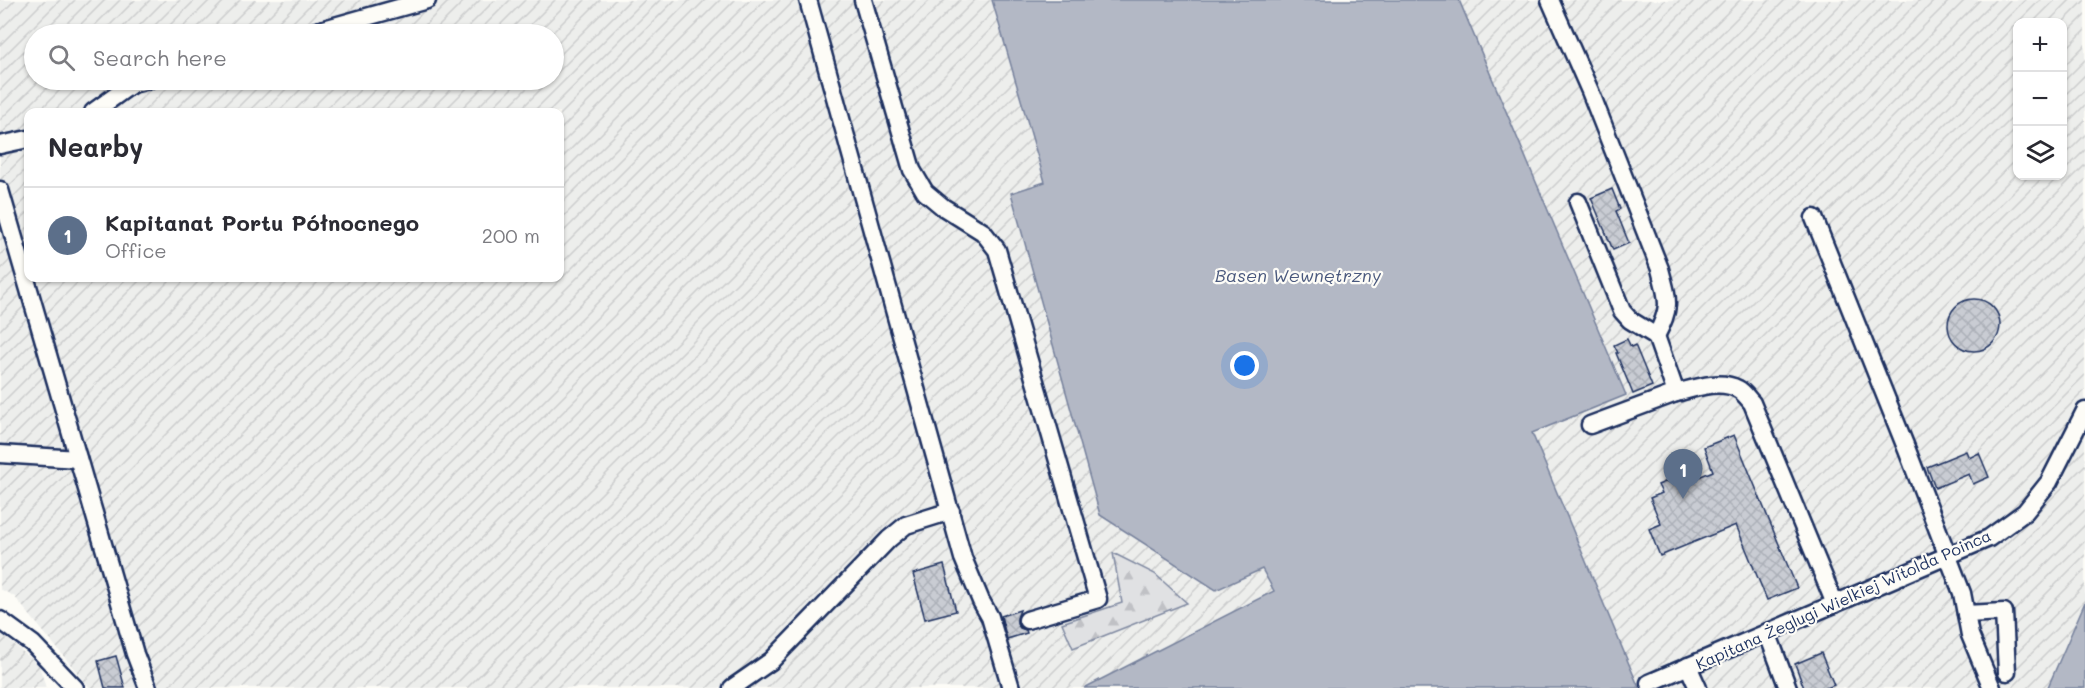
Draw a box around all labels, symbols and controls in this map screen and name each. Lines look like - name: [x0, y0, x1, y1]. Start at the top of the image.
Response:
- map controls: [2013, 18, 2067, 180]
- button: +: [2013, 18, 2067, 72]
- search box: [24, 24, 564, 90]
- icon: search: [45, 41, 78, 74]
- text: Search here: [93, 43, 227, 72]
- button: −: [2013, 72, 2067, 126]
- button: layers: [2013, 126, 2067, 180]
- text: Nearby: [48, 130, 143, 164]
- text: Kapitanat Portu Północnego: [105, 208, 419, 237]
- text: 1: [63, 222, 72, 248]
- text: 200 m: [482, 222, 540, 248]
- text: Office: [105, 237, 167, 263]
- water label: Basen Wewnętrzny: [1215, 263, 1382, 287]
- your location: [1230, 351, 1259, 380]
- pin: 1: [1664, 450, 1702, 499]
- street label: Kapitana Żeglugi Wielkiej Witolda Poinca: [1692, 524, 1994, 674]

